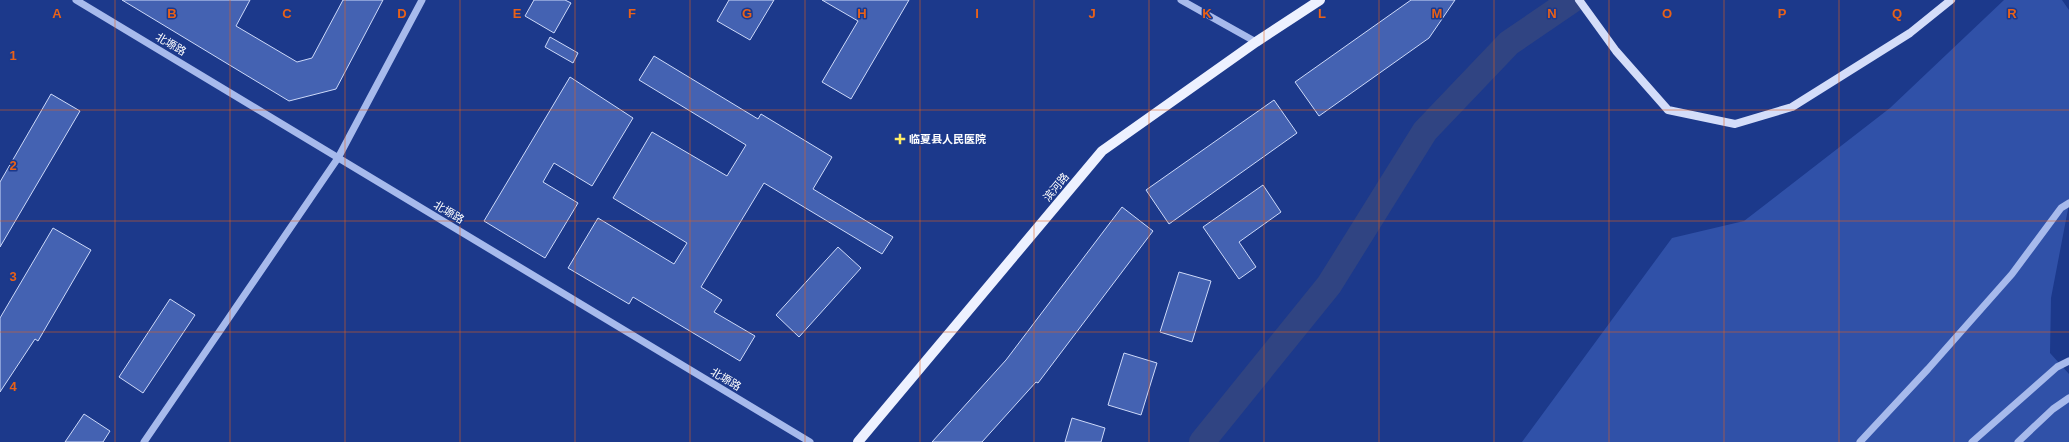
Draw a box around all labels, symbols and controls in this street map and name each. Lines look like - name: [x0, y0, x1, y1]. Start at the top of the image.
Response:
- text: A: [52, 6, 62, 21]
- text: B: [167, 6, 177, 21]
- text: C: [282, 6, 292, 21]
- text: D: [397, 6, 407, 21]
- text: E: [513, 6, 522, 21]
- text: F: [628, 6, 636, 21]
- text: G: [742, 6, 752, 21]
- text: H: [857, 6, 867, 21]
- text: I: [975, 6, 979, 21]
- text: J: [1088, 6, 1096, 21]
- text: K: [1202, 6, 1212, 21]
- text: L: [1318, 6, 1326, 21]
- text: M: [1432, 6, 1442, 21]
- text: N: [1547, 6, 1557, 21]
- text: O: [1662, 6, 1672, 21]
- text: P: [1778, 6, 1787, 21]
- text: Q: [1892, 6, 1902, 21]
- text: R: [2007, 6, 2017, 21]
- street label: 北塬路: [154, 30, 188, 58]
- text: 1: [9, 48, 17, 63]
- marker: 临夏县人民医院: [894, 133, 906, 145]
- place label: 临夏县人民医院: [909, 133, 986, 145]
- text: 2: [9, 158, 17, 173]
- street label: 滨河路: [1041, 171, 1071, 203]
- street label: 北塬路: [432, 198, 466, 226]
- text: 3: [9, 269, 17, 284]
- street label: 北塬路: [709, 365, 743, 393]
- text: 4: [9, 379, 17, 394]

